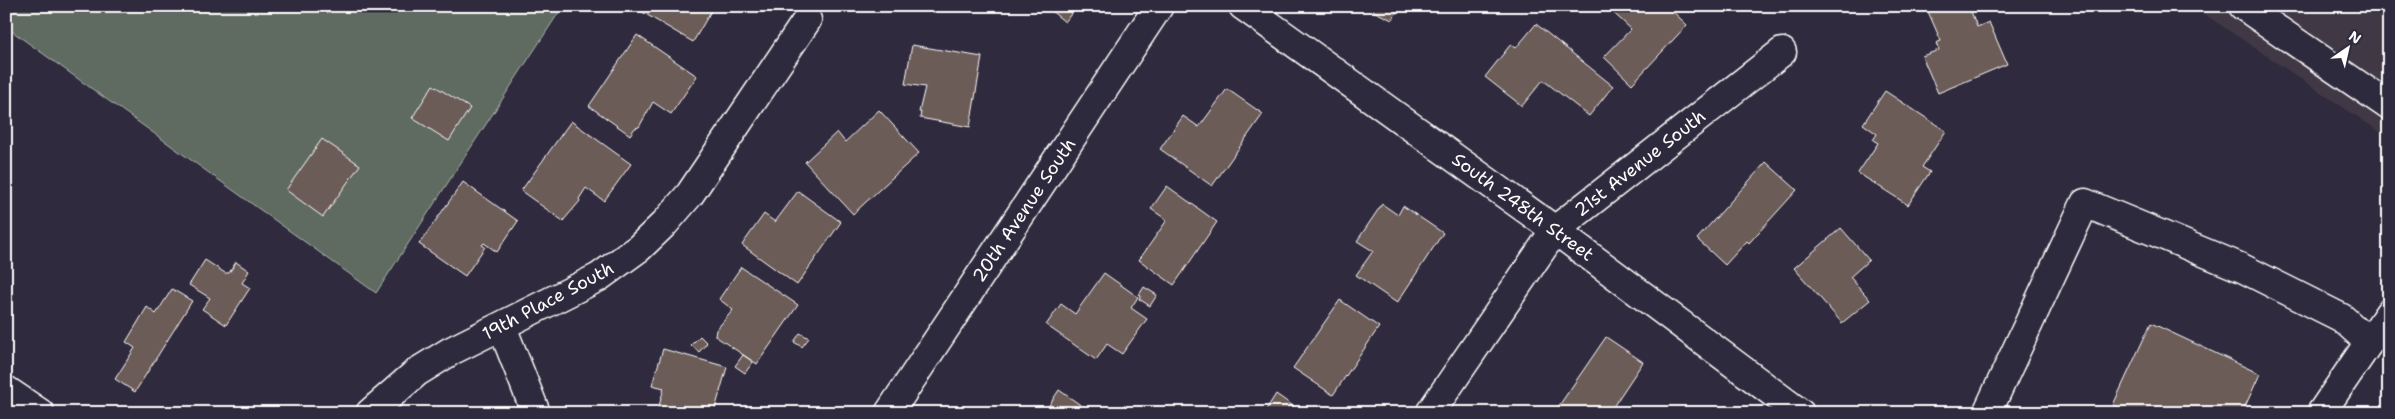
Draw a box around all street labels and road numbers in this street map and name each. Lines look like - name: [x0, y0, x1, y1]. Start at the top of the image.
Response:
- street label: 21st Avenue South: [1569, 104, 1711, 222]
- street label: 20th Avenue South: [967, 133, 1081, 287]
- street label: South 248th Street: [1447, 147, 1599, 267]
- street label: 19th Place South: [478, 256, 618, 346]

